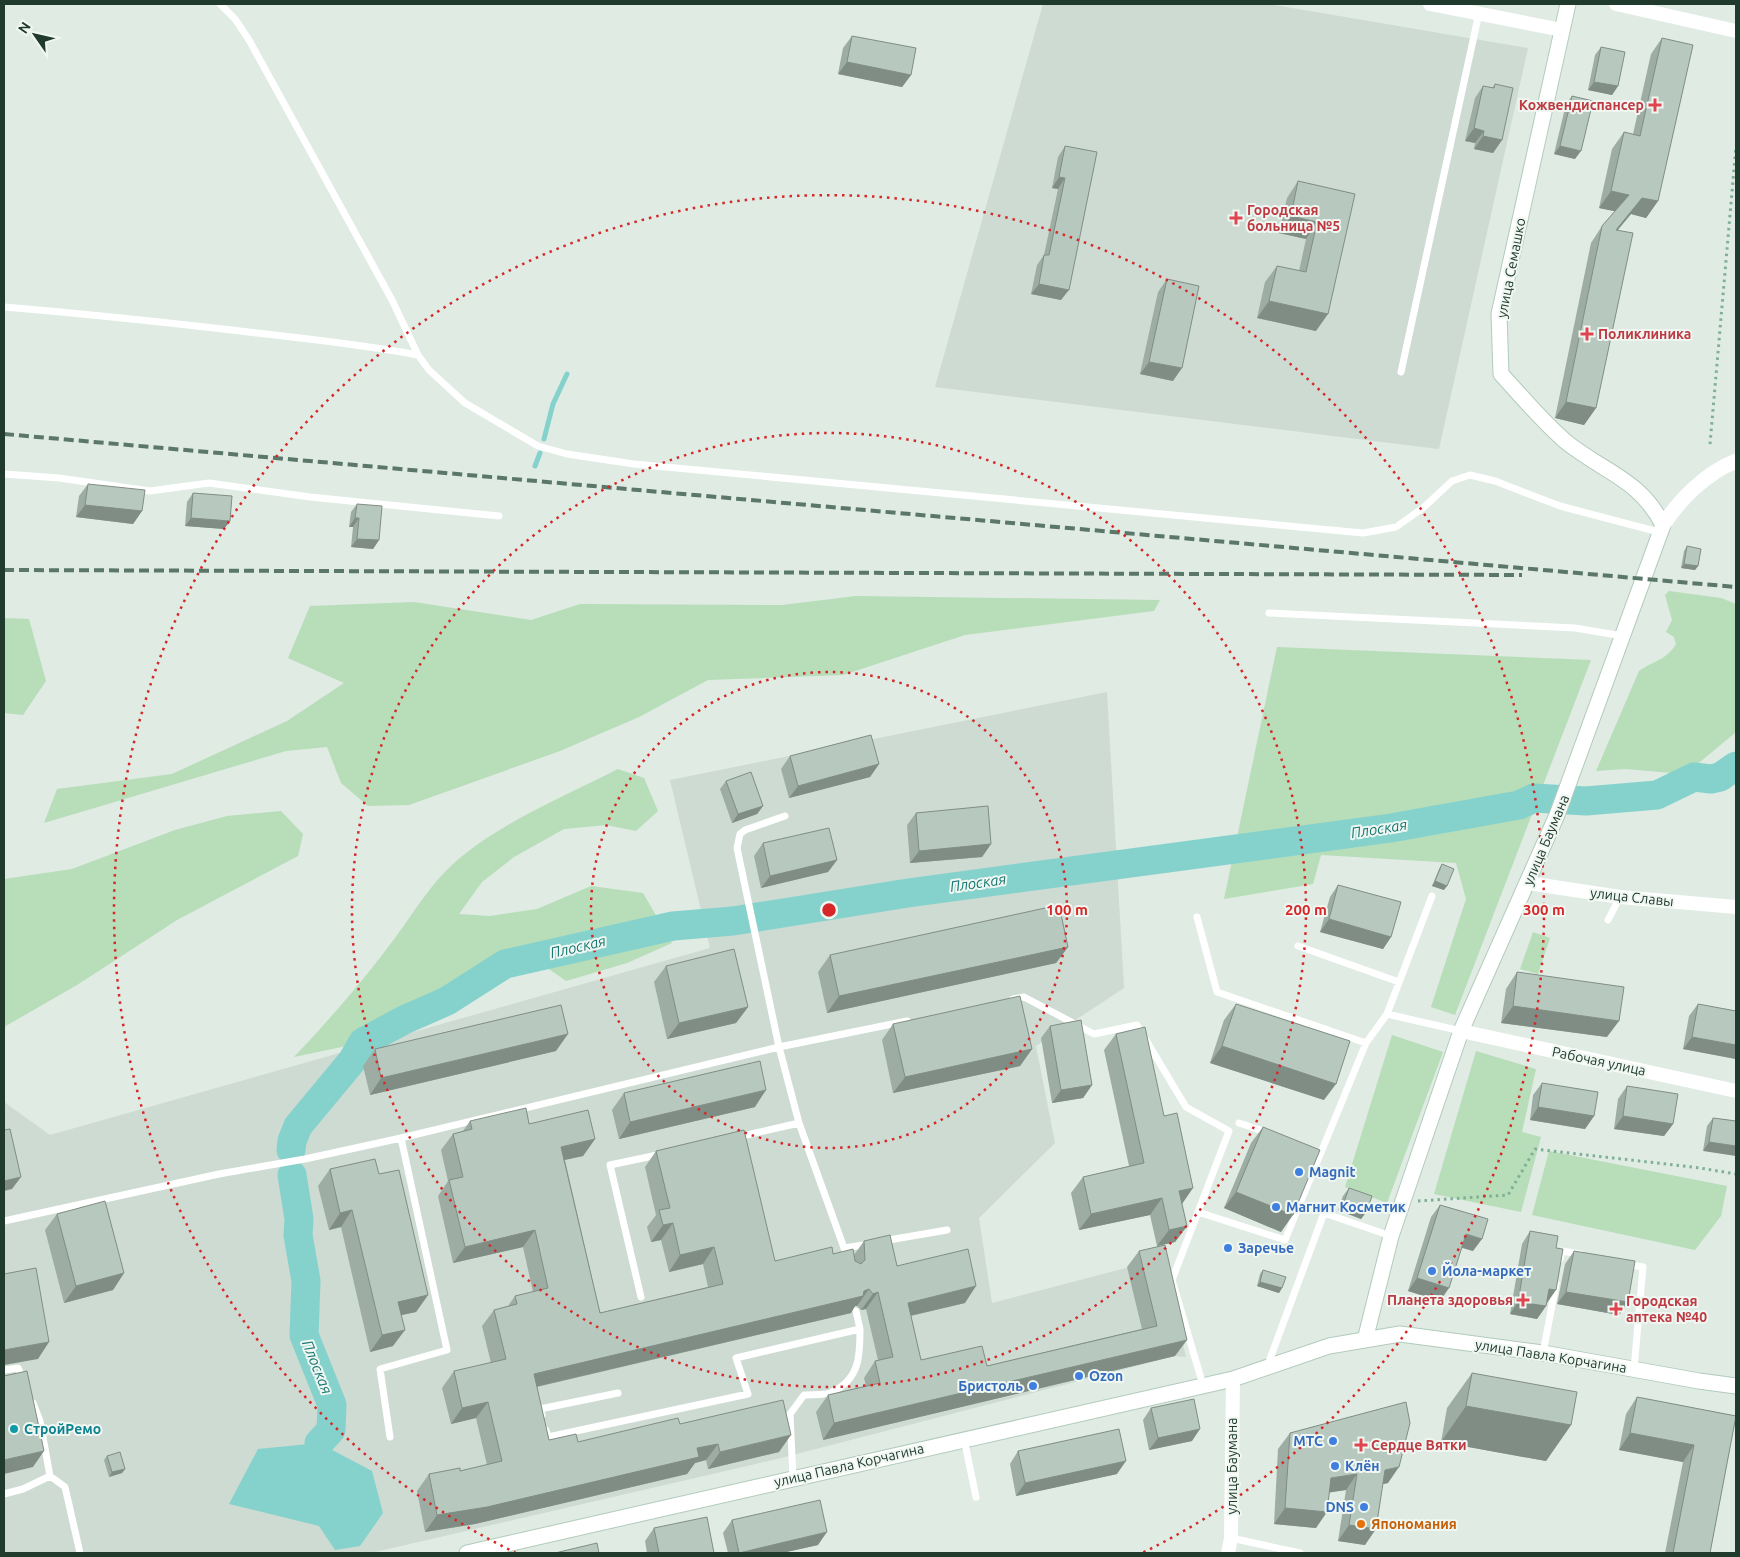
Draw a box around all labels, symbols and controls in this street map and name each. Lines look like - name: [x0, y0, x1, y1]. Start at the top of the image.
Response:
- north arrow: [10, 10, 60, 60]
- text: N: [15, 19, 34, 37]
- place label: Кожвендиспансер: [1519, 97, 1644, 113]
- marker: Кожвендиспансер: [1648, 98, 1662, 112]
- place label: Городская больница №5: [1247, 202, 1340, 234]
- marker: Городская больница №5: [1229, 211, 1243, 225]
- street label: улица Семашко: [1493, 217, 1529, 319]
- place label: Поликлиника: [1598, 326, 1691, 342]
- marker: Поликлиника: [1580, 327, 1594, 341]
- street label: улица Баумана: [1520, 792, 1572, 888]
- water label: Плоская: [1350, 816, 1408, 841]
- water label: Плоская: [949, 870, 1007, 895]
- street label: улица Славы: [1589, 885, 1675, 909]
- centre of rings: [820, 901, 838, 919]
- text: 100 m: [1046, 901, 1088, 918]
- text: 200 m: [1285, 901, 1327, 918]
- text: 300 m: [1523, 901, 1565, 918]
- water label: Плоская: [548, 932, 608, 961]
- street label: Рабочая улица: [1551, 1043, 1647, 1079]
- place label: Magnit: [1309, 1164, 1355, 1180]
- marker: Magnit: [1293, 1166, 1305, 1178]
- place label: Магнит Косметик: [1286, 1199, 1406, 1215]
- marker: Магнит Косметик: [1270, 1201, 1282, 1213]
- place label: Заречье: [1238, 1240, 1294, 1256]
- marker: Заречье: [1222, 1242, 1234, 1254]
- place label: Йола-маркет: [1442, 1261, 1531, 1279]
- marker: Йола-маркет: [1426, 1265, 1438, 1277]
- place label: Планета здоровья: [1387, 1292, 1513, 1308]
- place label: Городская аптека №40: [1626, 1293, 1707, 1325]
- marker: Планета здоровья: [1517, 1294, 1529, 1306]
- marker: Городская аптека №40: [1610, 1303, 1622, 1315]
- street label: улица Павла Корчагина: [1474, 1336, 1628, 1376]
- water label: Плоская: [299, 1337, 336, 1396]
- place label: Ozon: [1089, 1368, 1123, 1384]
- marker: Ozon: [1073, 1370, 1085, 1382]
- place label: Бристоль: [958, 1378, 1023, 1394]
- marker: Бристоль: [1027, 1380, 1039, 1392]
- street label: улица Баумана: [1224, 1418, 1240, 1514]
- place label: СтройРемо: [24, 1421, 101, 1437]
- marker: СтройРемо: [8, 1423, 20, 1435]
- place label: МТС: [1293, 1433, 1323, 1449]
- marker: МТС: [1327, 1435, 1339, 1447]
- place label: Сердце Вятки: [1371, 1437, 1467, 1453]
- marker: Сердце Вятки: [1355, 1439, 1367, 1451]
- street label: улица Павла Корчагина: [773, 1440, 925, 1490]
- place label: Клён: [1345, 1458, 1380, 1474]
- marker: Клён: [1329, 1460, 1341, 1472]
- place label: DNS: [1325, 1499, 1354, 1515]
- marker: DNS: [1358, 1501, 1370, 1513]
- place label: Япономания: [1371, 1516, 1457, 1532]
- marker: Япономания: [1355, 1518, 1367, 1530]

